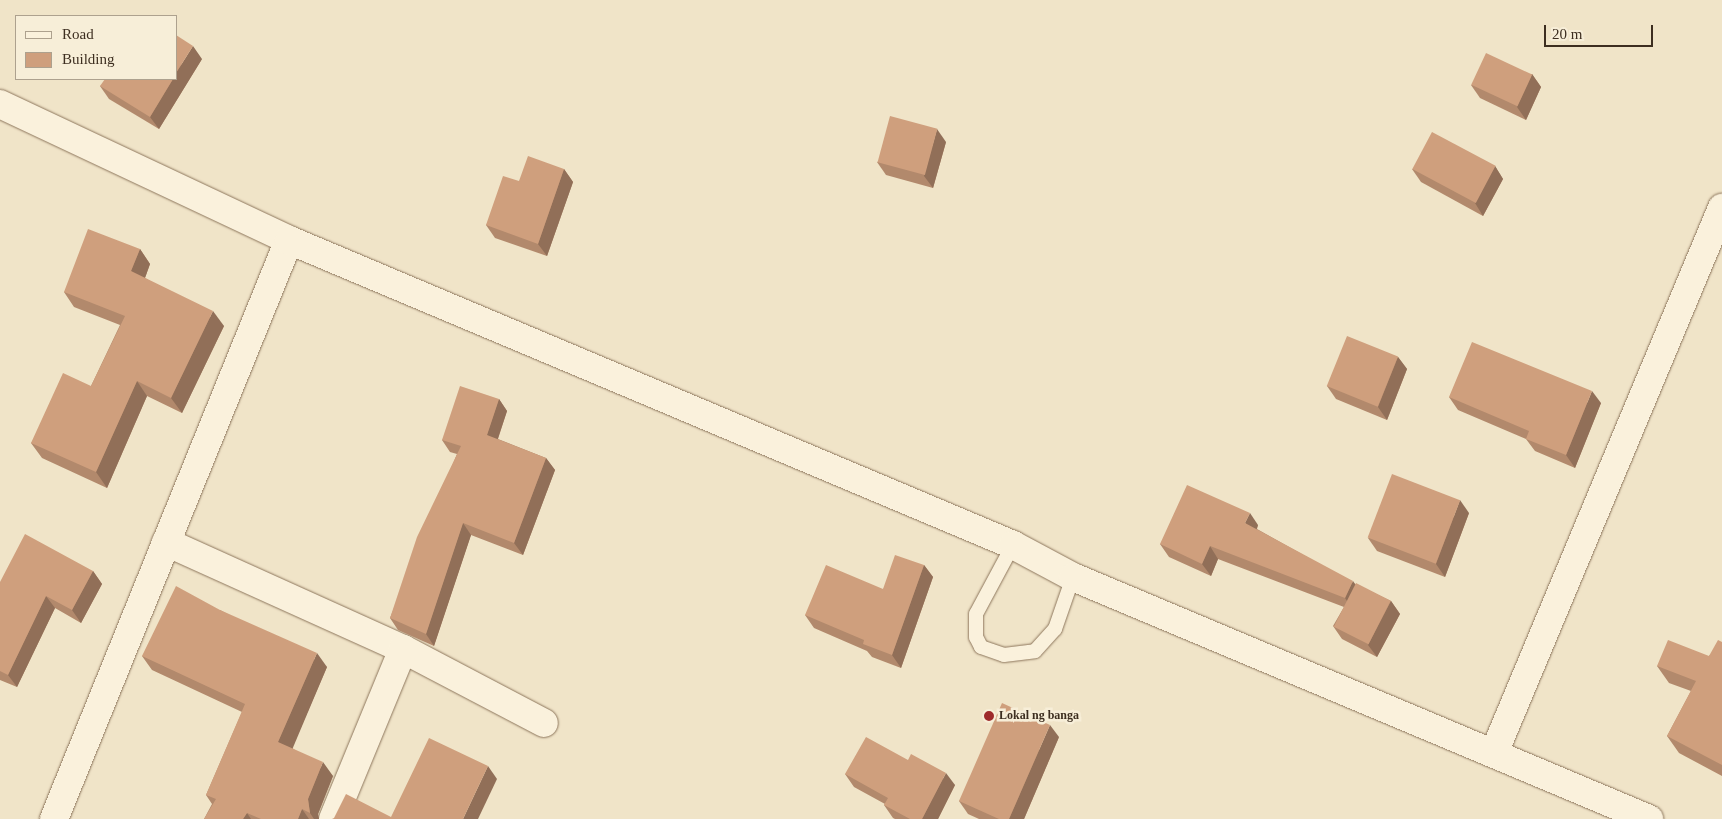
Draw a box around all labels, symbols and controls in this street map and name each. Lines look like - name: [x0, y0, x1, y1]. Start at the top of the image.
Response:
- legend: [15, 15, 178, 80]
- scale bar: [1547, 15, 1656, 47]
- text: Road: [62, 26, 94, 42]
- text: 20 m: [1552, 26, 1582, 42]
- text: Building: [62, 51, 115, 67]
- place label: Lokal ng banga: [999, 709, 1079, 723]
- marker: Lokal ng banga: [983, 710, 995, 722]

